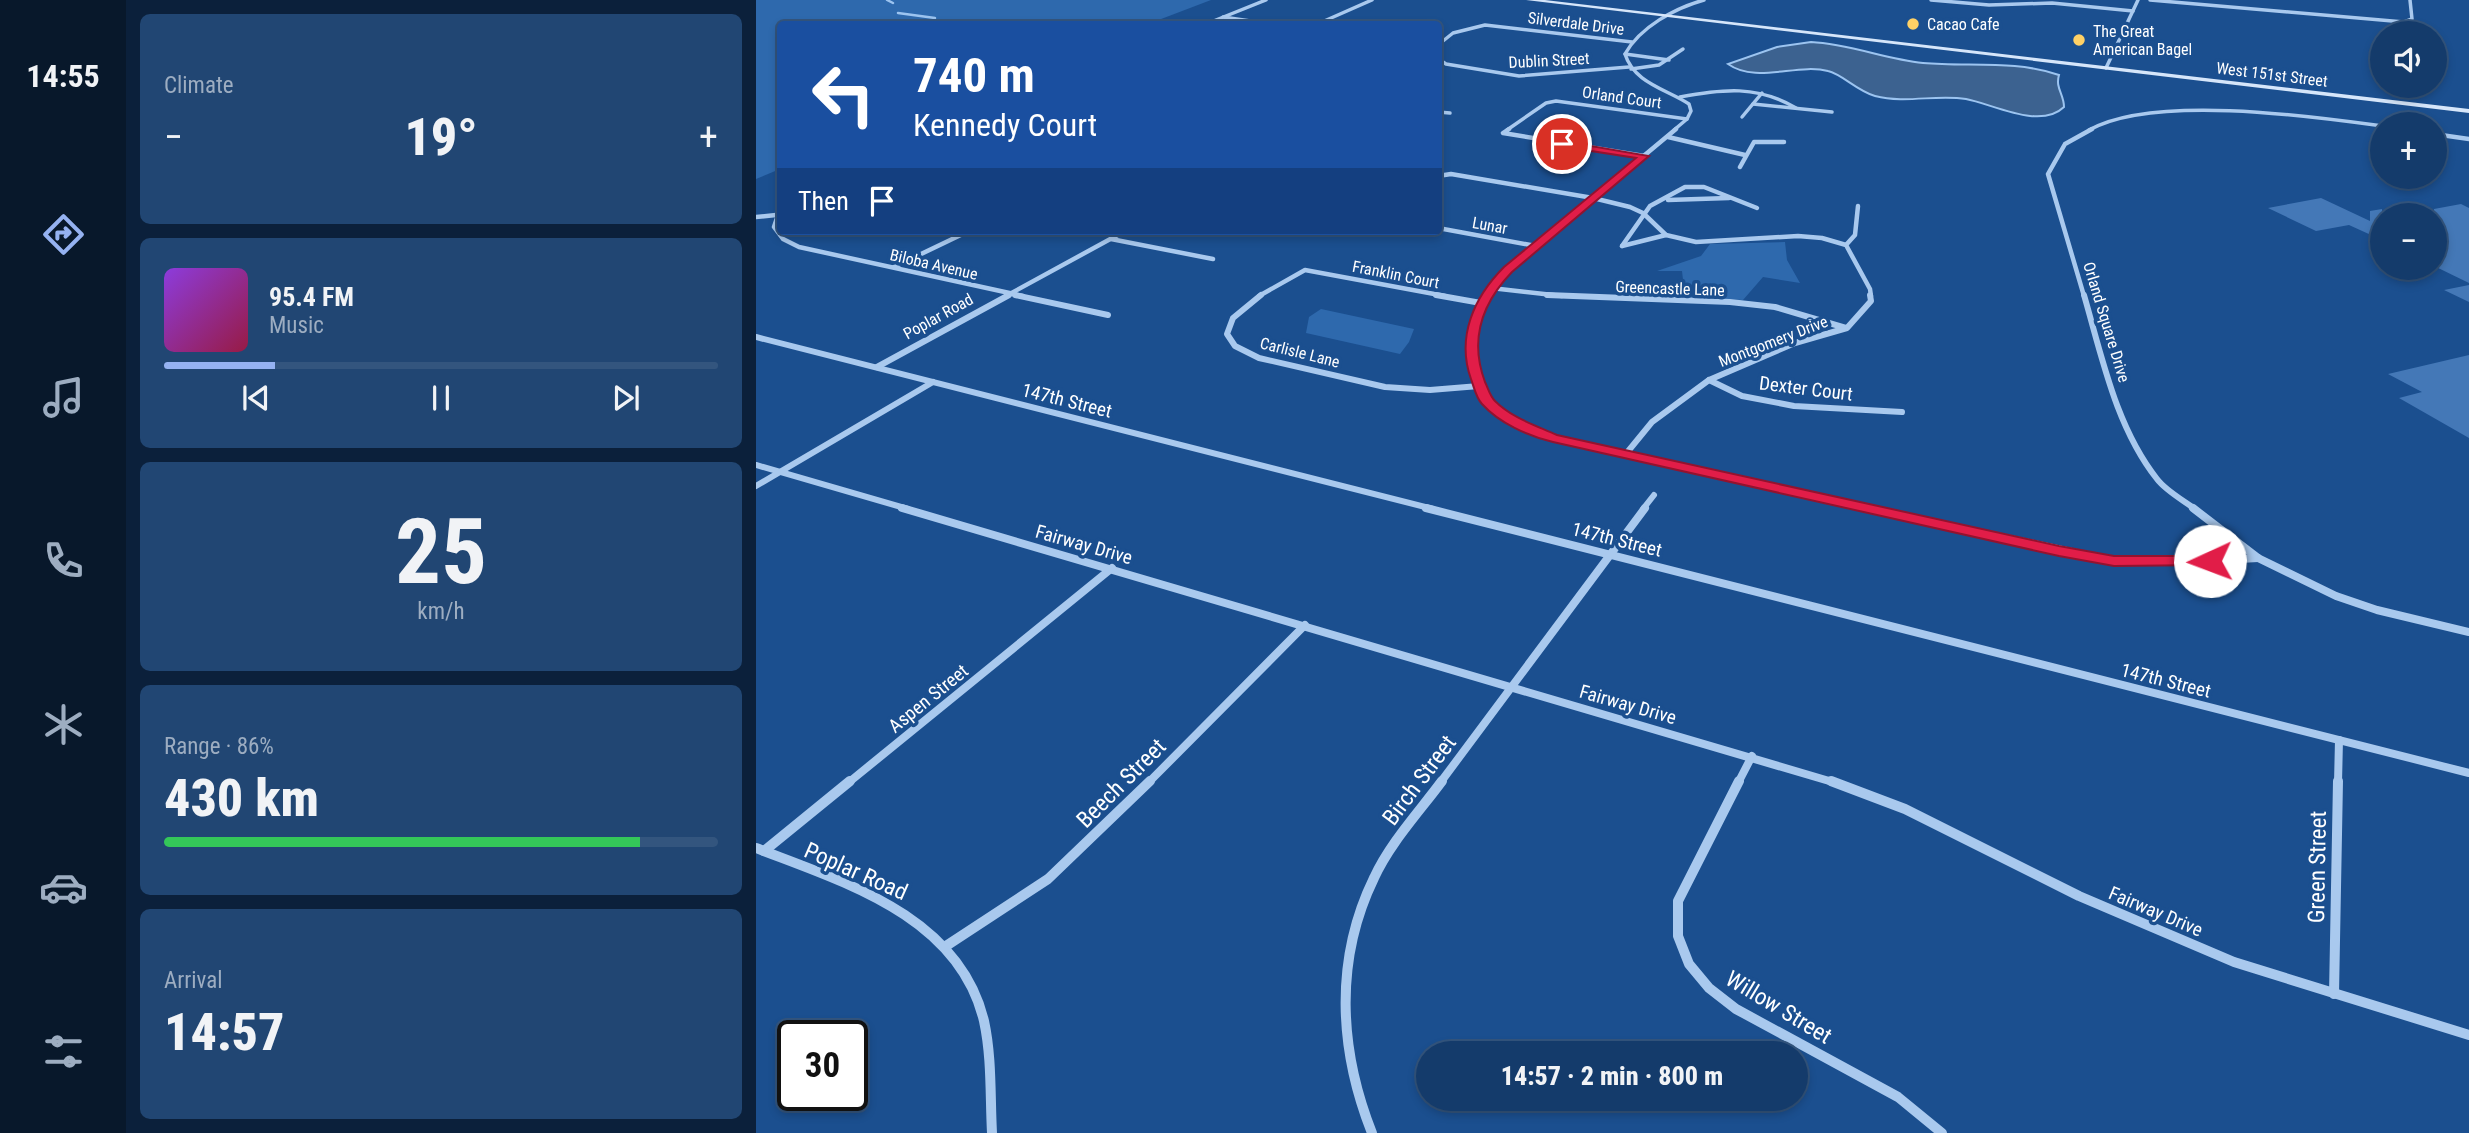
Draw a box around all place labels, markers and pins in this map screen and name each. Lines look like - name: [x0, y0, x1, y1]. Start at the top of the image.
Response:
- place label: Cacao Cafe: [1927, 15, 2000, 34]
- marker: Cacao Cafe: [1905, 16, 1921, 32]
- place label: The Great American Bagel: [2093, 22, 2192, 59]
- marker: The Great American Bagel: [2071, 32, 2087, 48]
- pin: [1532, 114, 1592, 174]

